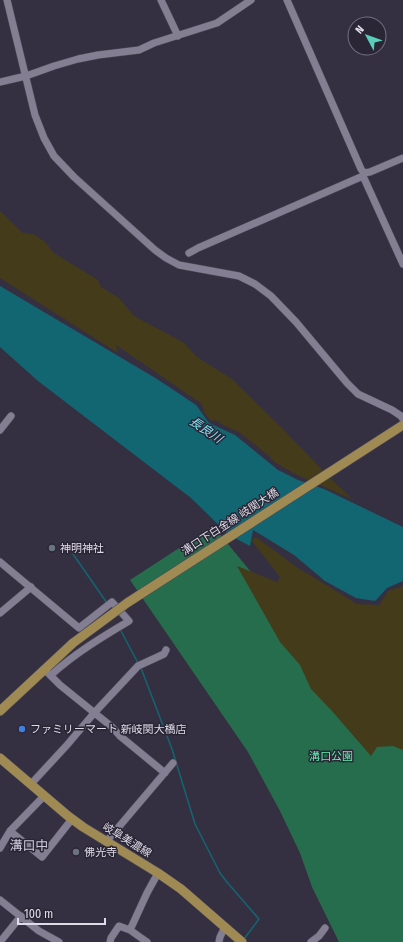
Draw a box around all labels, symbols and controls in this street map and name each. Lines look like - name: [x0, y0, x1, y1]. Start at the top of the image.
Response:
- north arrow: [347, 16, 387, 56]
- text: N: [353, 23, 367, 37]
- water label: 長良川: [187, 414, 226, 447]
- street label: 溝口下白金線 岐関大橋: [179, 486, 281, 558]
- place label: 神明神社: [60, 542, 104, 555]
- marker: 神明神社: [47, 543, 57, 553]
- place label: ファミリーマート 新岐関大橋店: [30, 723, 187, 736]
- marker: ファミリーマート 新岐関大橋店: [17, 724, 27, 734]
- park label: 溝口公園: [309, 750, 353, 763]
- street label: 岐阜美濃線: [100, 820, 154, 860]
- district label: 溝口中: [9, 838, 49, 853]
- place label: 佛光寺: [84, 846, 117, 859]
- marker: 佛光寺: [71, 847, 81, 857]
- scale bar: [18, 900, 105, 926]
- text: 100 m: [24, 907, 53, 921]

